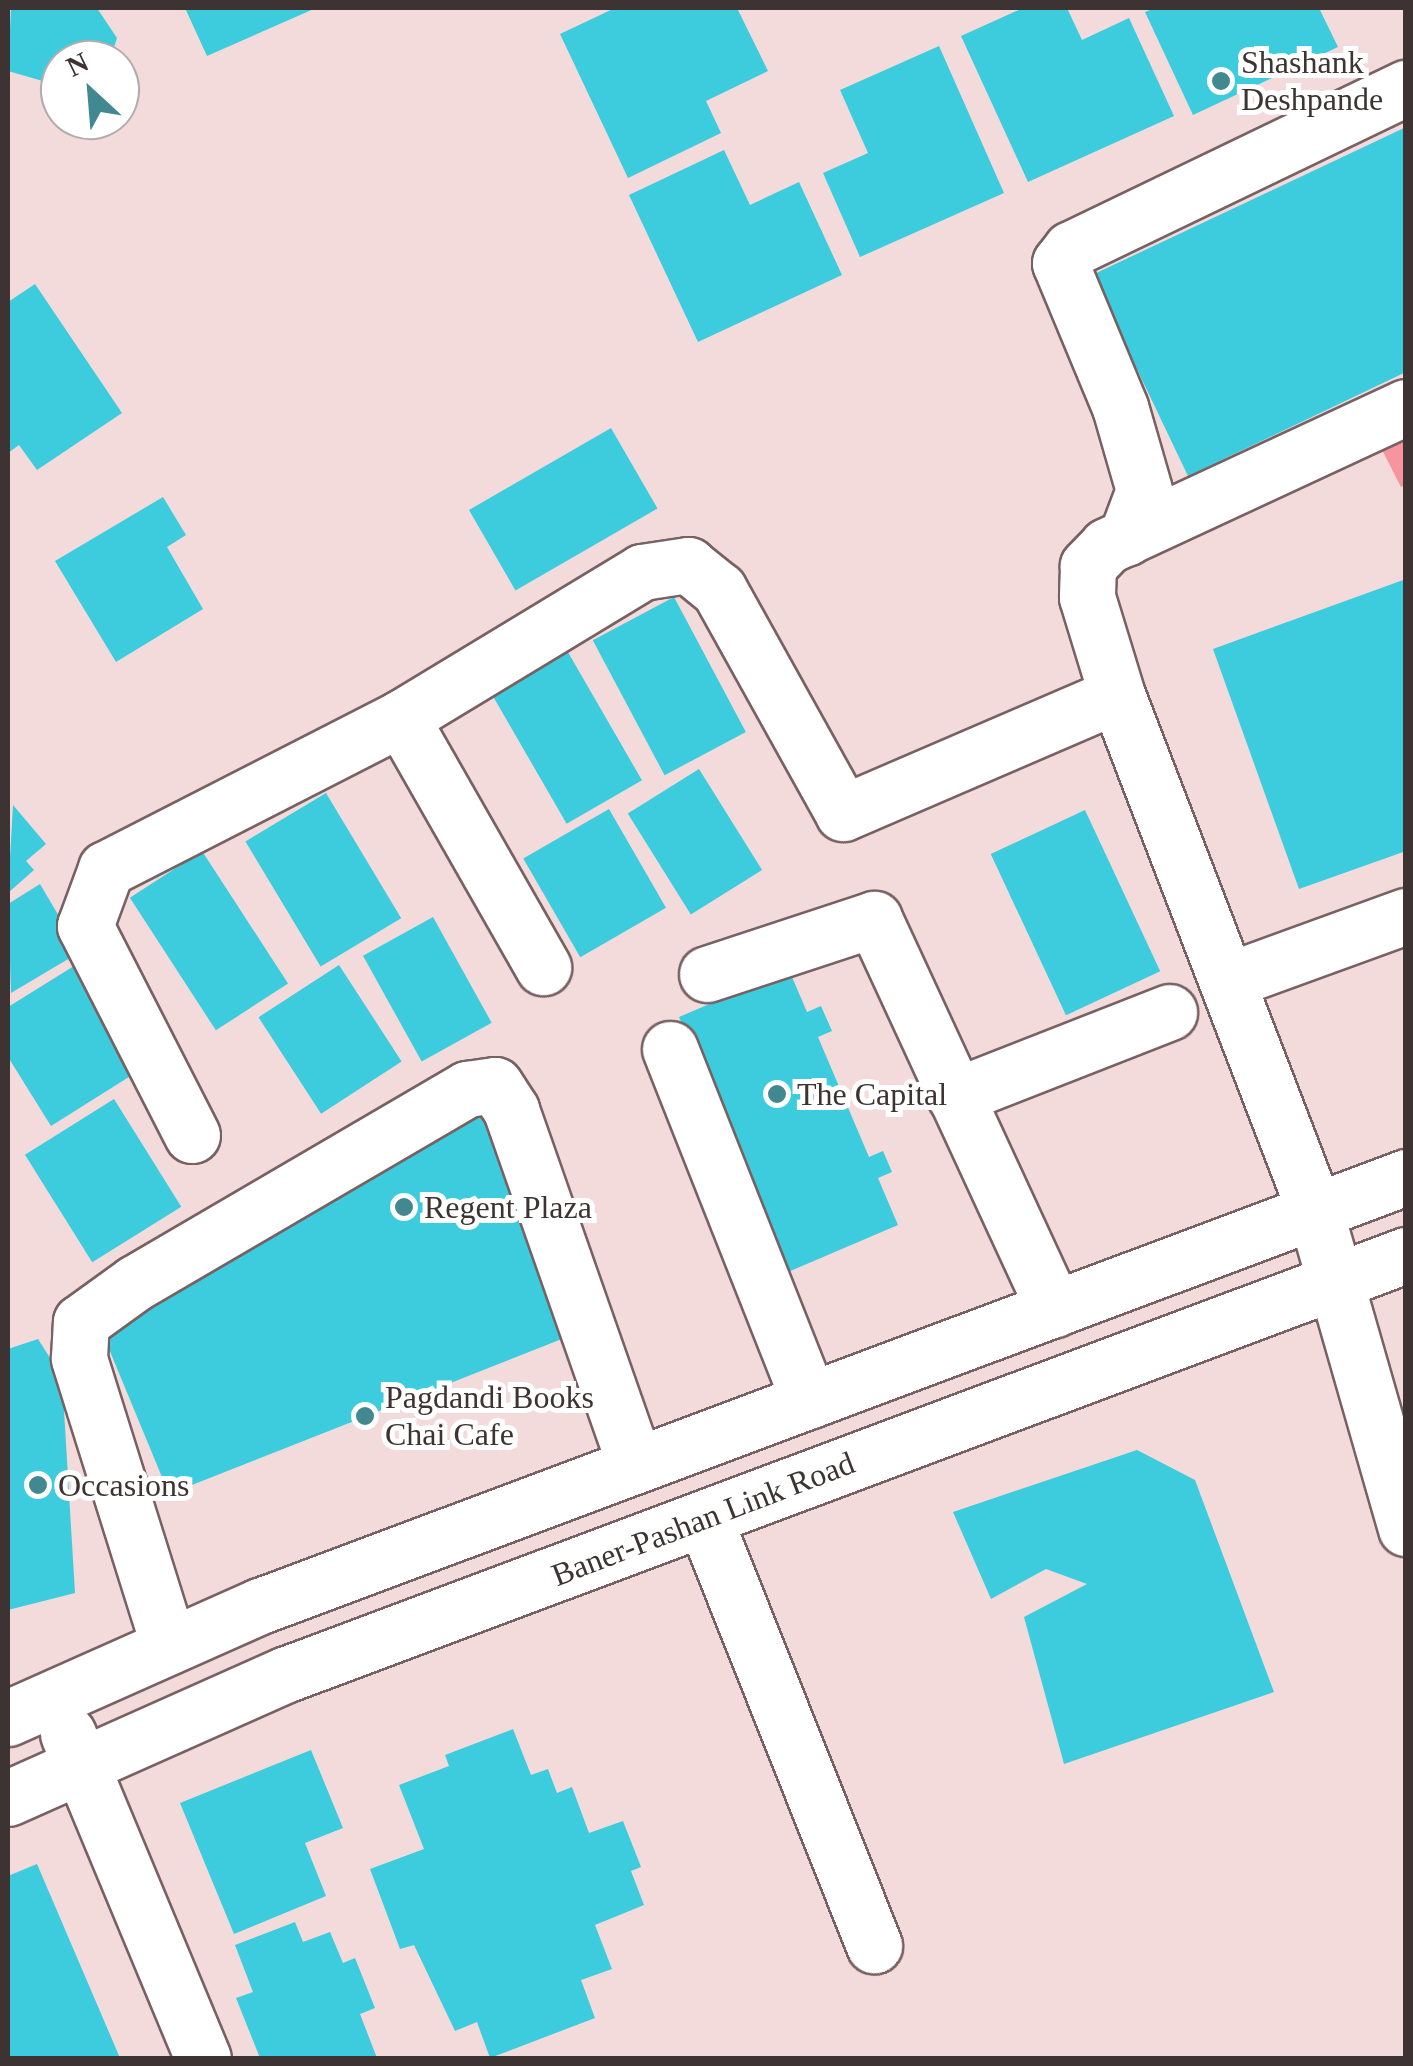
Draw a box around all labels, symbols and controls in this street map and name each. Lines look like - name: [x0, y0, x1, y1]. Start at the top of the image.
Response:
- north arrow: [40, 40, 140, 140]
- place label: Shashank Deshpande: [1241, 44, 1383, 119]
- text: N: [62, 46, 93, 83]
- marker: Shashank Deshpande: [1210, 70, 1232, 92]
- place label: The Capital: [797, 1075, 947, 1113]
- marker: The Capital: [766, 1083, 788, 1105]
- place label: Regent Plaza: [424, 1188, 592, 1226]
- marker: Regent Plaza: [393, 1196, 415, 1218]
- place label: Pagdandi Books Chai Cafe: [385, 1379, 594, 1454]
- marker: Pagdandi Books Chai Cafe: [354, 1405, 376, 1427]
- street label: Baner-Pashan Link Road: [546, 1444, 860, 1594]
- place label: Occasions: [58, 1466, 190, 1504]
- marker: Occasions: [27, 1474, 49, 1496]

